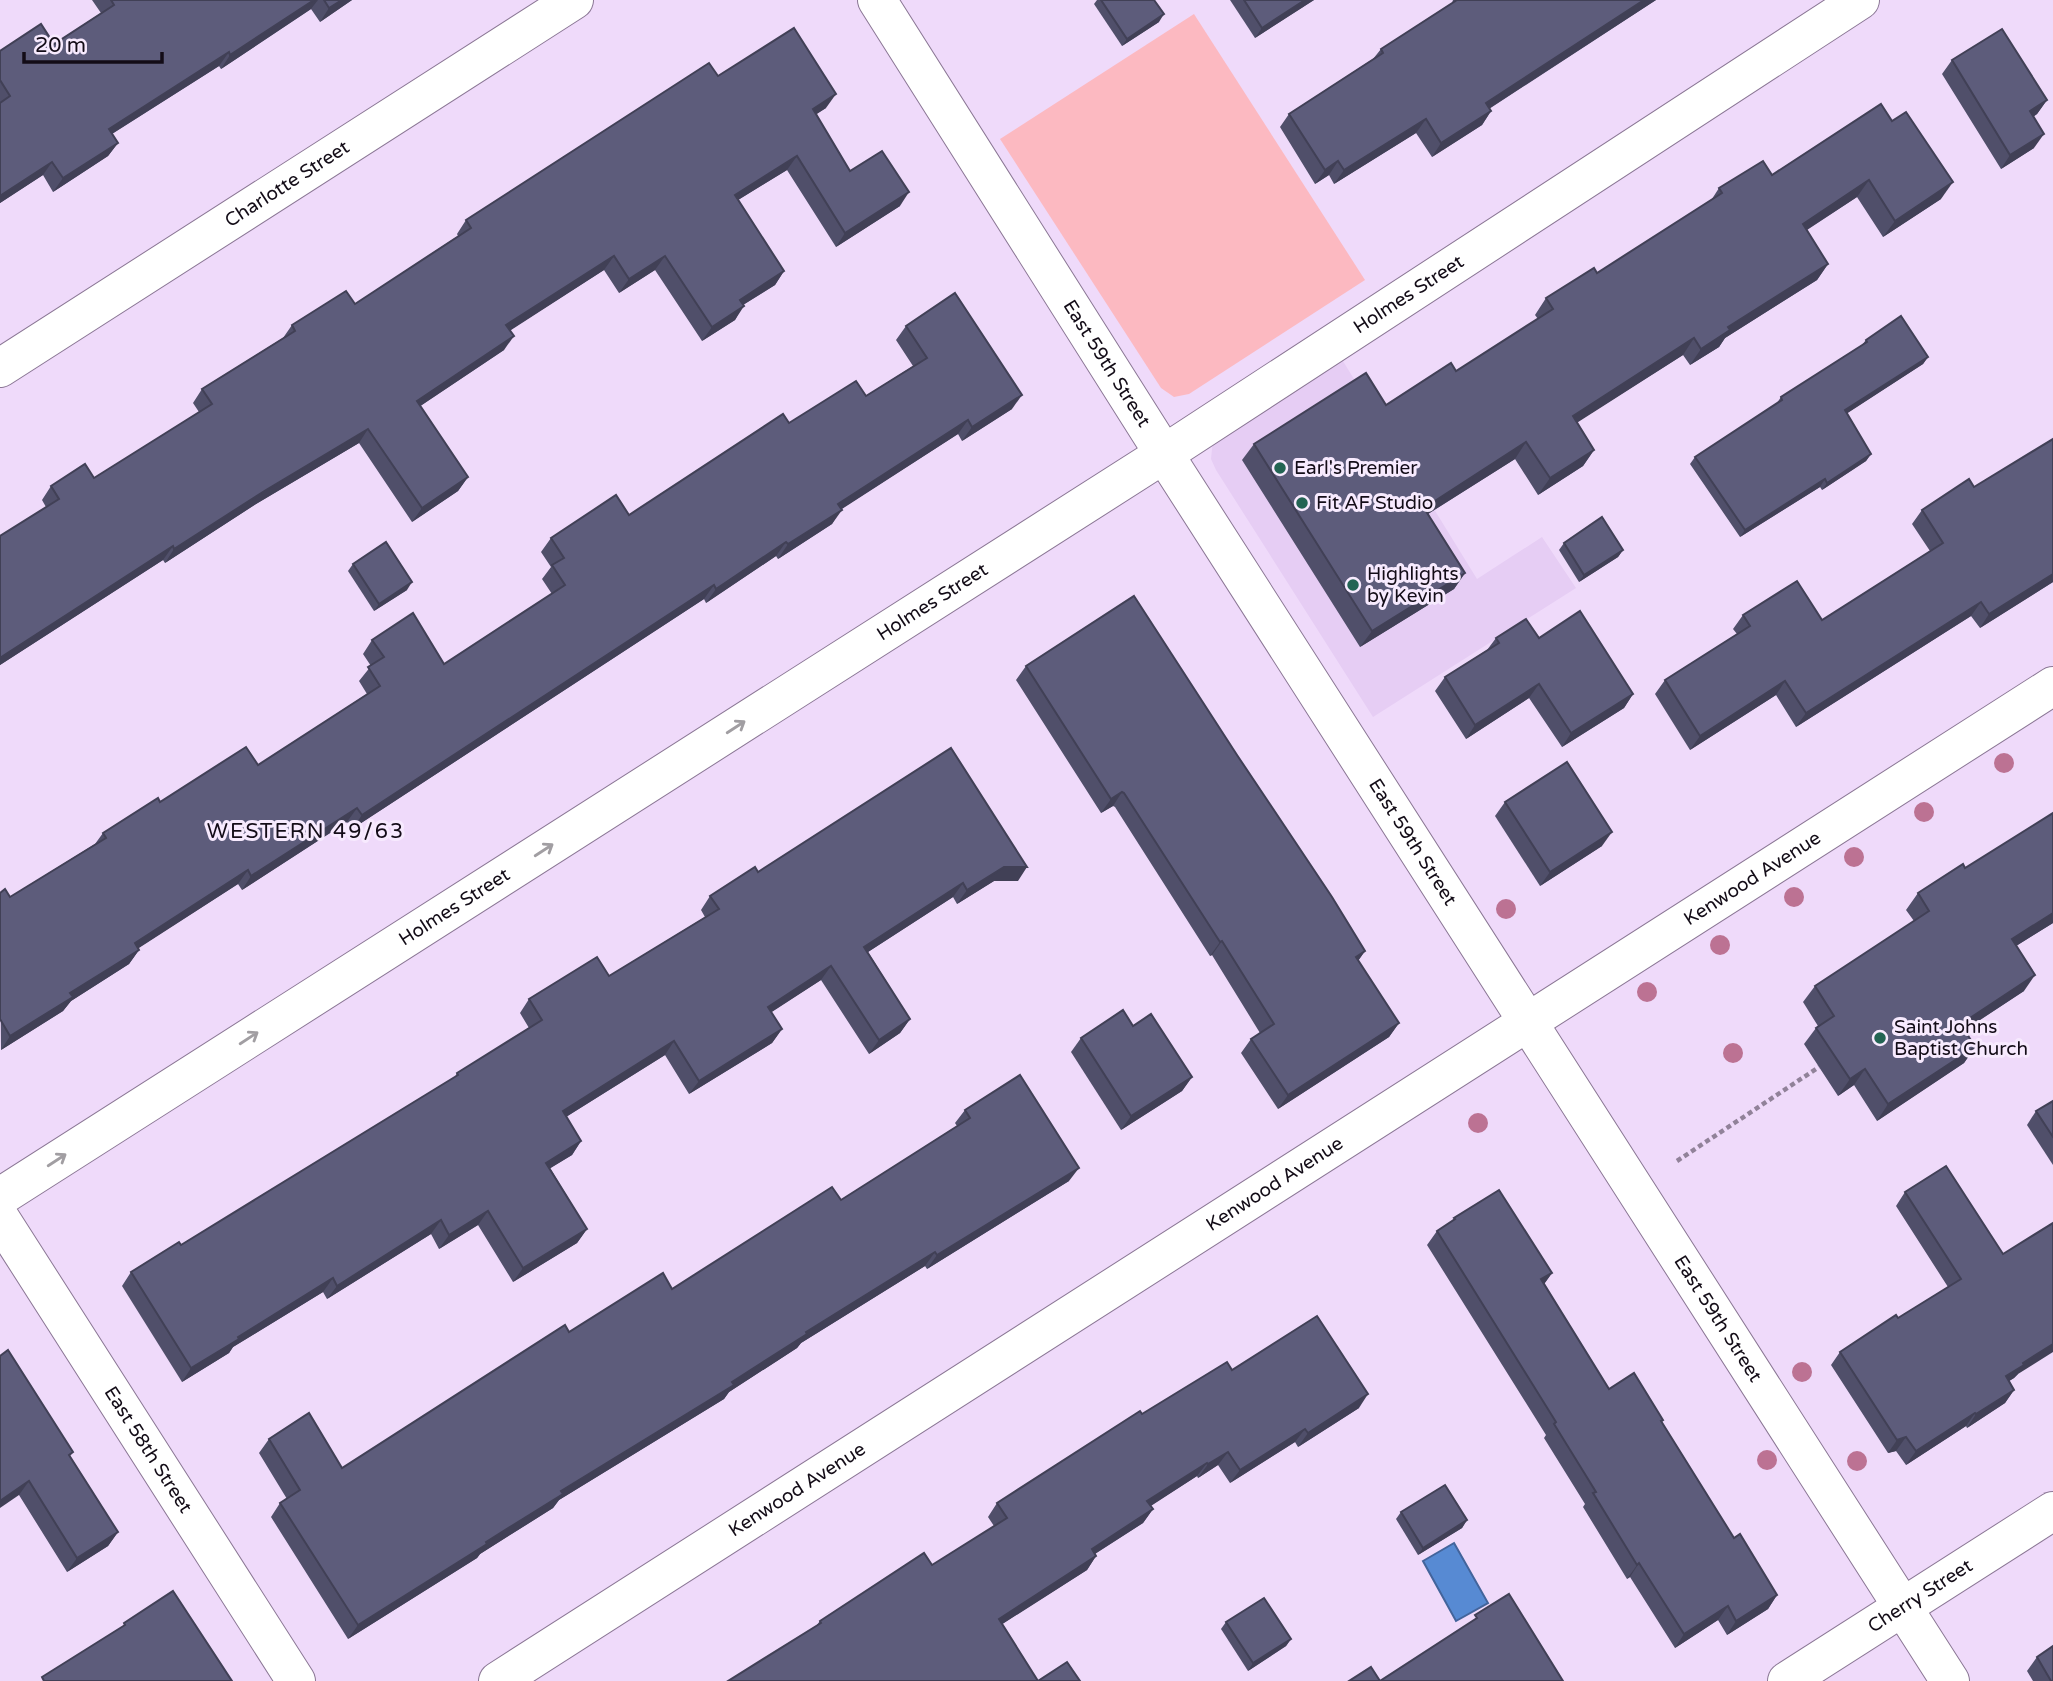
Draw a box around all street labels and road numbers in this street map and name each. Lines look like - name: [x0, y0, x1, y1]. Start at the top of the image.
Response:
- street label: Charlotte Street: [221, 136, 353, 232]
- street label: Holmes Street: [1349, 251, 1468, 338]
- street label: East 59th Street: [1058, 296, 1155, 431]
- street label: Holmes Street: [873, 558, 992, 645]
- street label: East 59th Street: [1364, 775, 1461, 909]
- street label: Kenwood Avenue: [1680, 827, 1825, 930]
- street label: Holmes Street: [395, 864, 514, 950]
- street label: Kenwood Avenue: [1202, 1132, 1347, 1236]
- street label: East 59th Street: [1669, 1251, 1767, 1386]
- street label: East 58th Street: [100, 1382, 197, 1517]
- street label: Kenwood Avenue: [725, 1438, 869, 1541]
- street label: Cherry Street: [1864, 1554, 1976, 1637]

